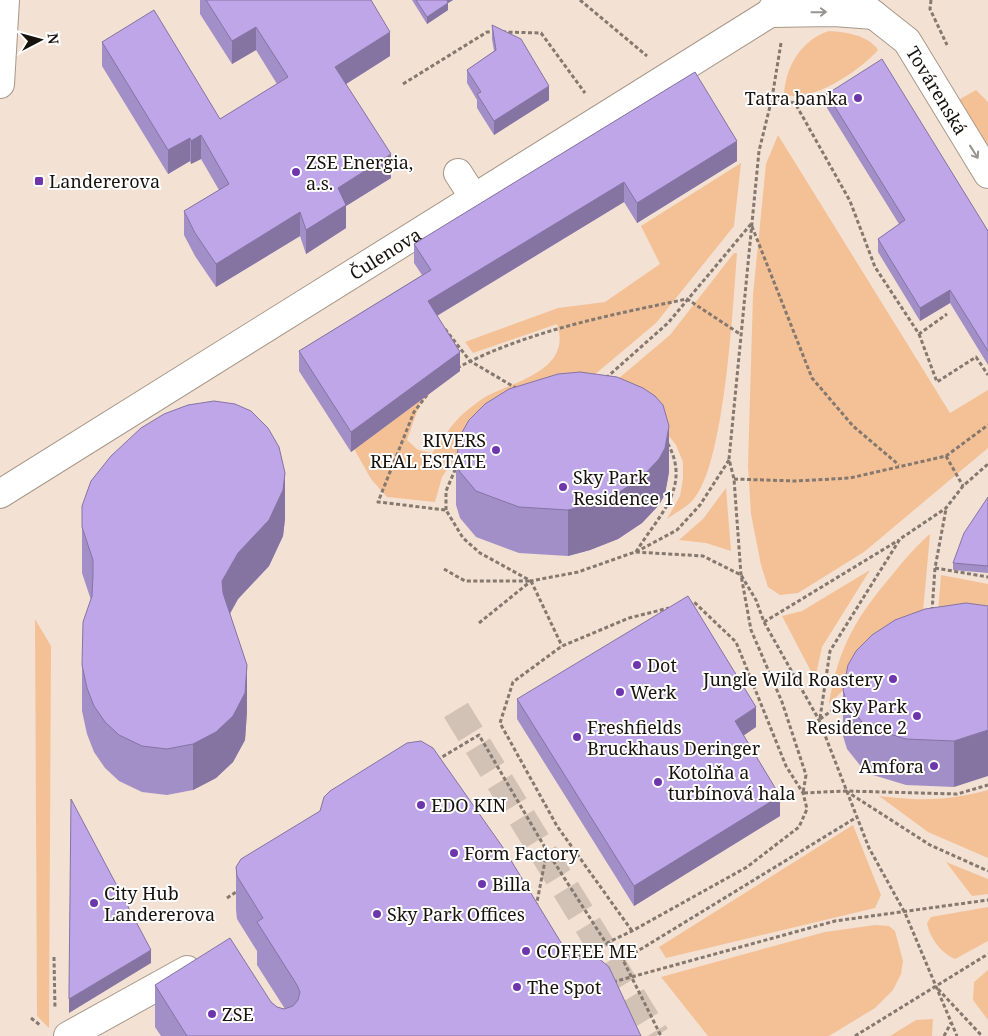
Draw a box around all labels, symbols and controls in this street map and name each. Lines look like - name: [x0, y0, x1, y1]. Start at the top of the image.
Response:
- one-way arrow: [810, 8, 826, 17]
- north arrow: [15, 15, 65, 65]
- text: N: [43, 32, 63, 45]
- street label: Továrenská: [901, 42, 973, 139]
- place label: Tatra banka: [745, 86, 848, 110]
- marker: Tatra banka: [852, 92, 864, 104]
- one-way arrow: [969, 144, 979, 158]
- place label: ZSE Energia, a.s.: [306, 150, 413, 195]
- marker: ZSE Energia, a.s.: [290, 166, 302, 178]
- place label: Landererova: [49, 169, 160, 193]
- marker: Landererova: [33, 175, 45, 187]
- street label: Čulenova: [345, 222, 425, 285]
- place label: RIVERS REAL ESTATE: [370, 428, 486, 473]
- marker: RIVERS REAL ESTATE: [490, 444, 502, 456]
- place label: Sky Park Residence 1: [573, 465, 674, 510]
- marker: Sky Park Residence 1: [557, 481, 569, 493]
- place label: Dot: [647, 653, 677, 677]
- marker: Dot: [631, 659, 643, 671]
- place label: Jungle Wild Roastery: [702, 667, 884, 691]
- marker: Jungle Wild Roastery: [887, 673, 899, 685]
- place label: Werk: [630, 680, 677, 704]
- marker: Werk: [614, 686, 626, 698]
- place label: Sky Park Residence 2: [806, 694, 907, 739]
- marker: Sky Park Residence 2: [911, 710, 923, 722]
- place label: Freshfields Bruckhaus Deringer: [587, 715, 761, 760]
- marker: Freshfields Bruckhaus Deringer: [571, 731, 583, 743]
- place label: Amfora: [859, 754, 924, 778]
- place label: Kotolňa a turbínová hala: [668, 760, 796, 805]
- marker: Amfora: [928, 760, 940, 772]
- marker: Kotolňa a turbínová hala: [652, 776, 664, 788]
- place label: EDO KIN: [431, 793, 507, 817]
- marker: EDO KIN: [415, 799, 427, 811]
- place label: Form Factory: [464, 841, 580, 865]
- marker: Form Factory: [448, 847, 460, 859]
- place label: Billa: [492, 872, 531, 896]
- marker: Billa: [476, 878, 488, 890]
- place label: City Hub Landererova: [104, 881, 215, 926]
- marker: City Hub Landererova: [88, 897, 100, 909]
- place label: Sky Park Offices: [387, 902, 525, 926]
- marker: Sky Park Offices: [371, 908, 383, 920]
- place label: COFFEE ME: [536, 939, 637, 963]
- marker: COFFEE ME: [520, 945, 532, 957]
- place label: The Spot: [527, 975, 601, 999]
- marker: The Spot: [511, 981, 523, 993]
- place label: ZSE: [222, 1002, 254, 1026]
- marker: ZSE: [206, 1008, 218, 1020]

